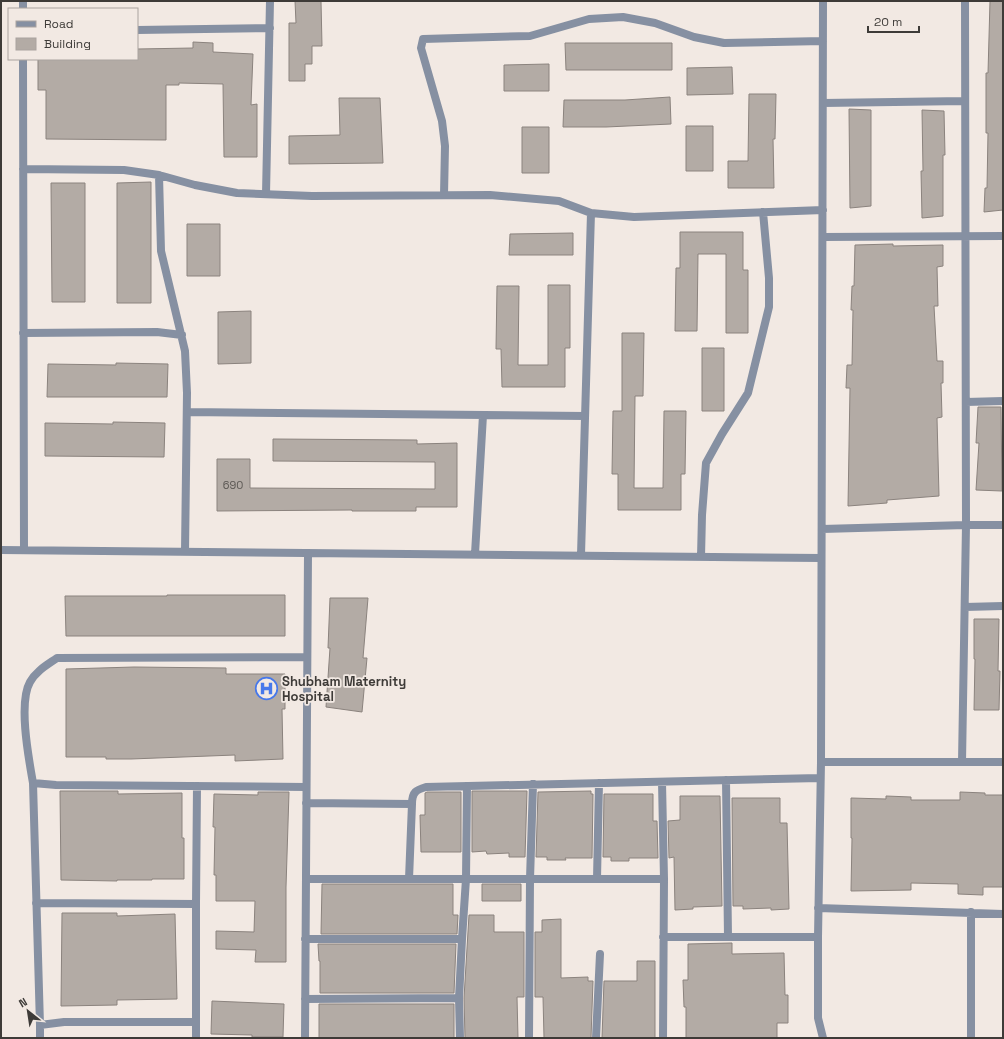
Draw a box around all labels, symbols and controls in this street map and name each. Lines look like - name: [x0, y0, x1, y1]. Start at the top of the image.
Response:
- legend: [8, 8, 138, 60]
- scale bar: [868, 8, 919, 34]
- text: 20 m: [874, 14, 902, 30]
- text: Road: [44, 16, 73, 32]
- text: Building: [44, 36, 91, 52]
- house number: 690: [223, 478, 243, 492]
- place label: Shubham Maternity Hospital: [282, 673, 406, 705]
- hospital icon: Shubham Maternity Hospital: [253, 675, 279, 701]
- north arrow: [8, 991, 48, 1031]
- text: N: [16, 994, 30, 1010]

